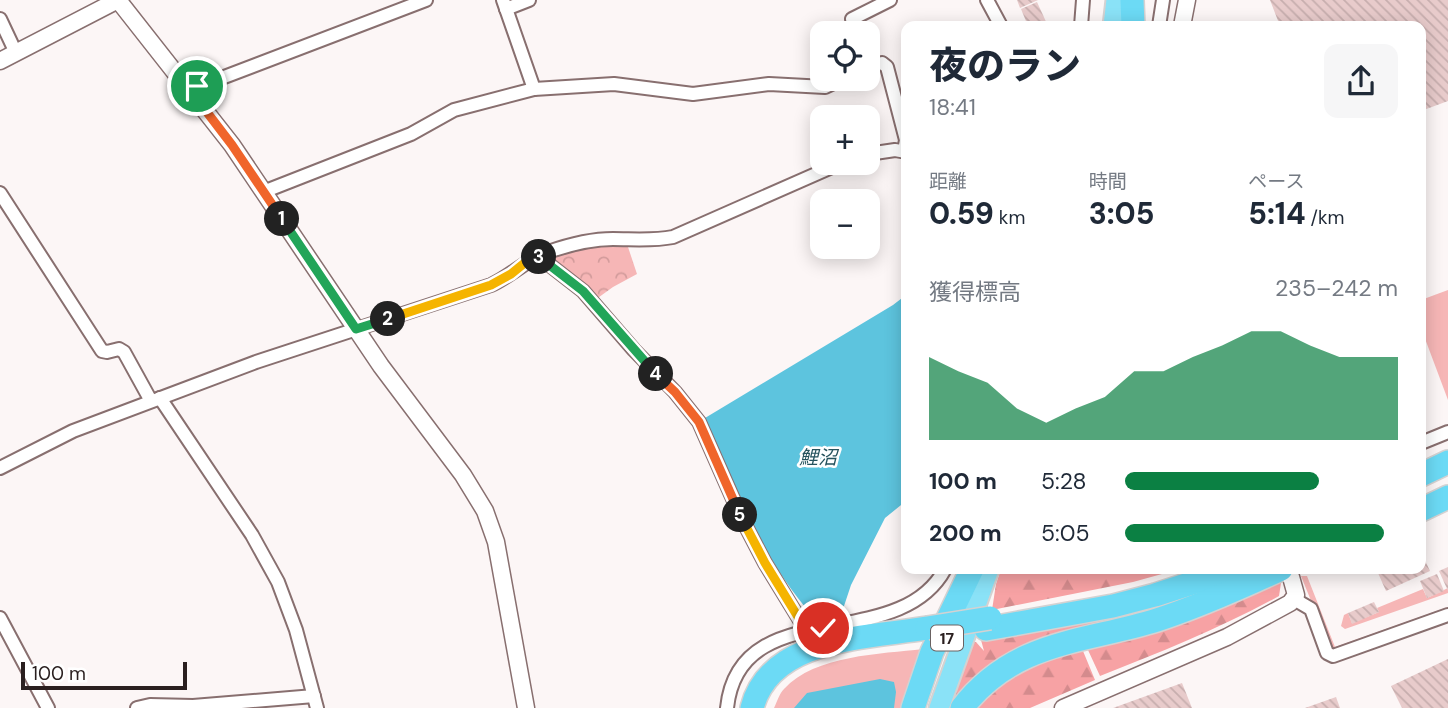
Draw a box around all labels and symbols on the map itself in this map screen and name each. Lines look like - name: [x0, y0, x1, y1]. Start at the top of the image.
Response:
- pin: [167, 56, 227, 116]
- pin: 1: [264, 202, 300, 236]
- pin: 3: [522, 240, 556, 274]
- pin: 2: [370, 302, 406, 336]
- pin: 4: [638, 356, 674, 392]
- water label: 鯉沼: [799, 445, 840, 470]
- pin: 5: [722, 498, 758, 532]
- pin: [793, 598, 853, 658]
- road number: 17: [931, 625, 963, 650]
- scale bar: [21, 659, 187, 691]

